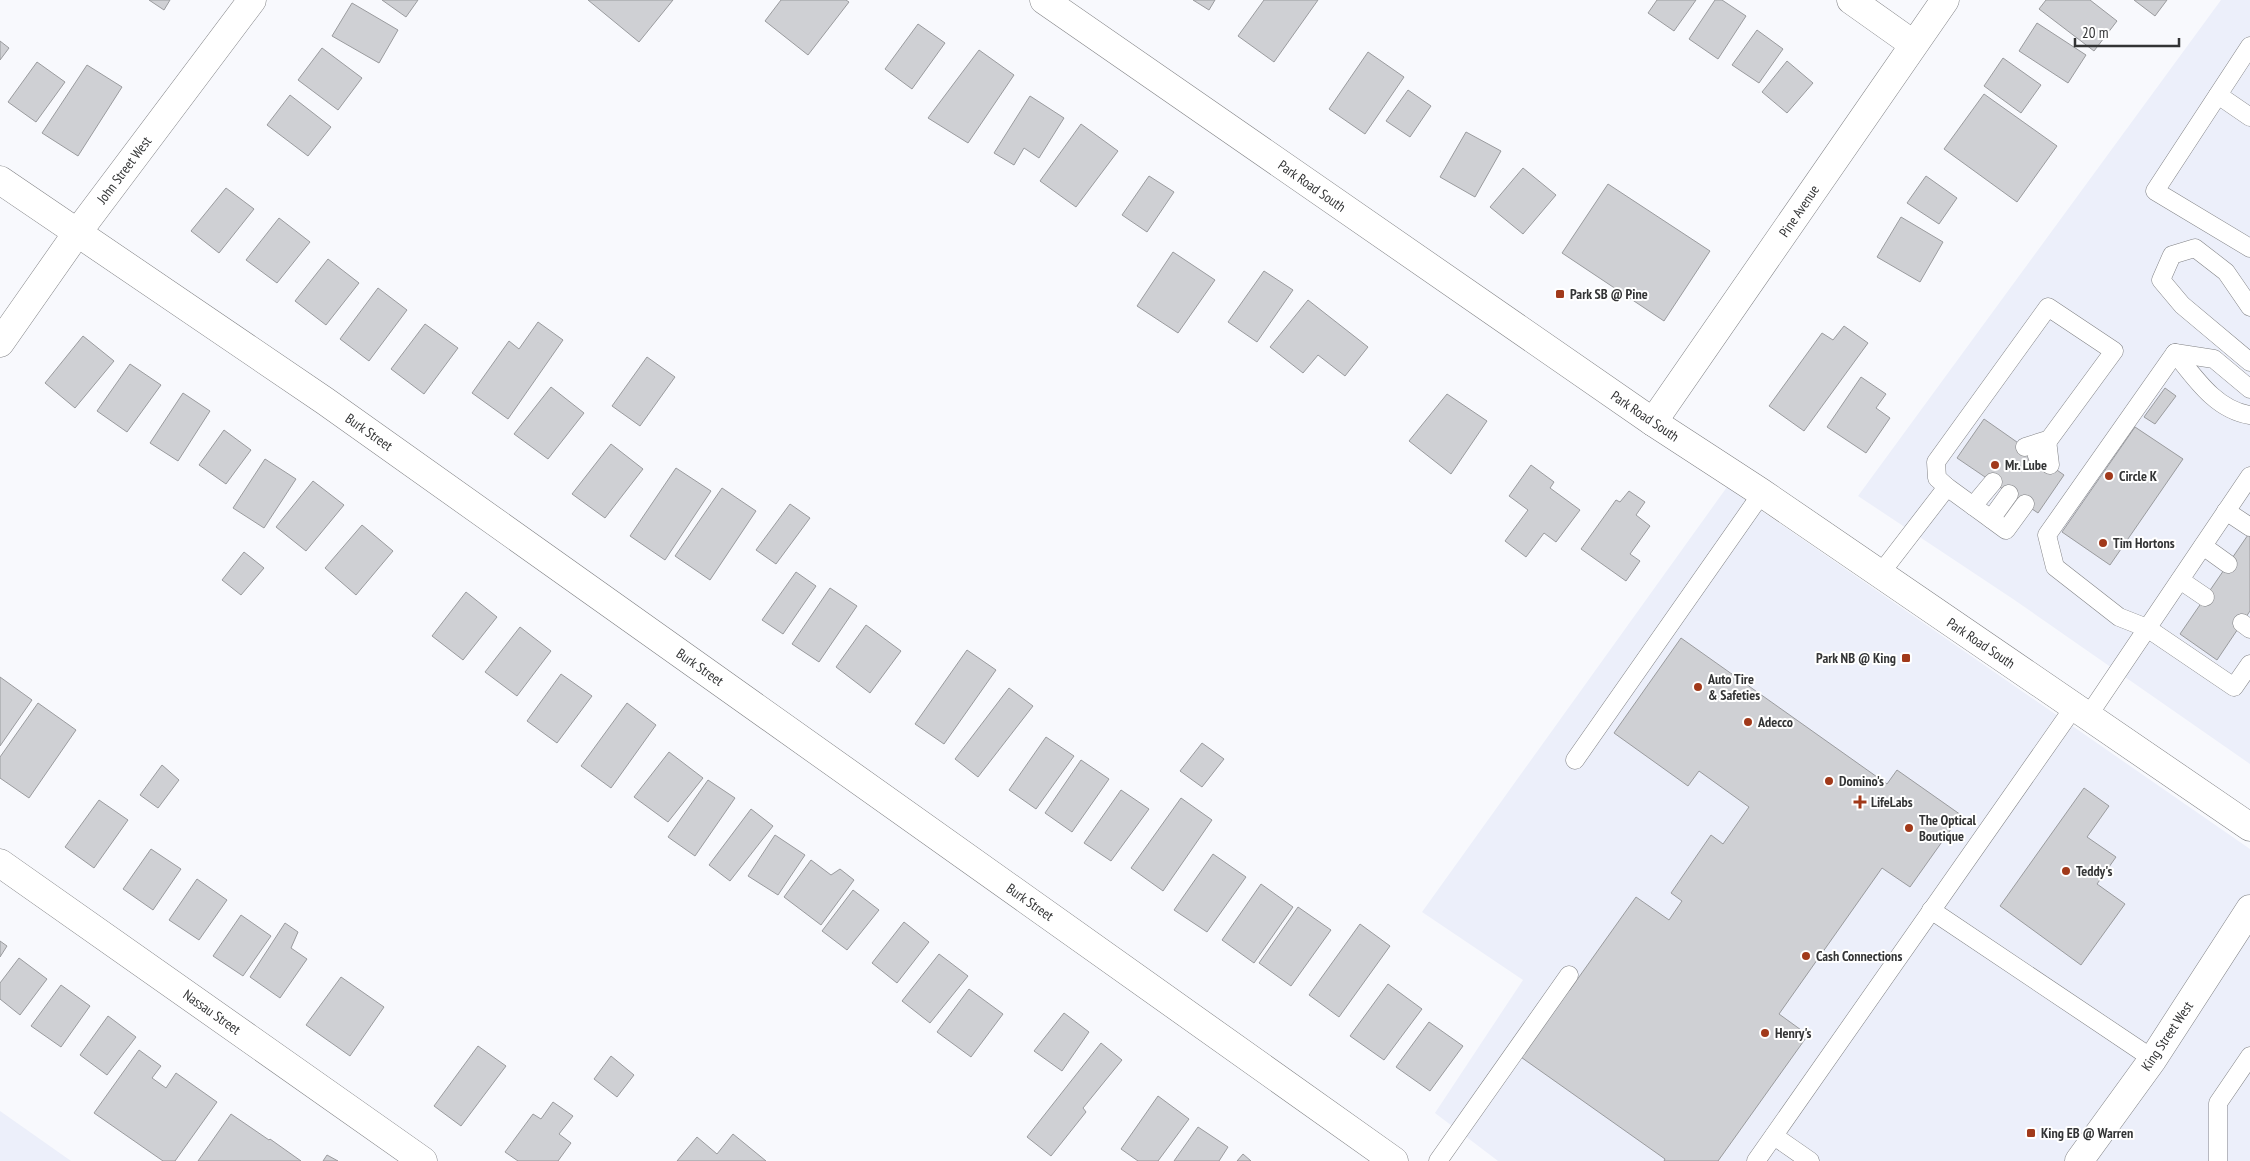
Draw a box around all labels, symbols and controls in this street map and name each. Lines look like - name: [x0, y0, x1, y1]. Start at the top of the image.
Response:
- scale bar: [2075, 15, 2179, 47]
- text: 20 m: [2082, 23, 2108, 42]
- street label: John Street West: [92, 133, 155, 208]
- street label: Park Road South: [1275, 156, 1349, 216]
- street label: Pine Avenue: [1775, 181, 1823, 241]
- place label: Park SB @ Pine: [1570, 285, 1648, 303]
- marker: Park SB @ Pine: [1554, 288, 1566, 300]
- street label: Park Road South: [1607, 387, 1683, 445]
- street label: Burk Street: [342, 409, 396, 455]
- place label: Mr. Lube: [2005, 456, 2047, 474]
- marker: Mr. Lube: [1989, 459, 2001, 471]
- place label: Circle K: [2119, 467, 2158, 485]
- marker: Circle K: [2103, 470, 2115, 482]
- place label: Tim Hortons: [2113, 534, 2175, 552]
- marker: Tim Hortons: [2097, 537, 2109, 549]
- street label: Park Road South: [1943, 614, 2019, 672]
- street label: Burk Street: [673, 644, 727, 690]
- place label: Park NB @ King: [1816, 649, 1896, 667]
- marker: Park NB @ King: [1900, 652, 1912, 664]
- place label: Auto Tire & Safeties: [1707, 670, 1760, 704]
- marker: Auto Tire & Safeties: [1692, 681, 1704, 693]
- place label: Adecco: [1757, 713, 1793, 731]
- marker: Adecco: [1742, 716, 1754, 728]
- place label: Domino's: [1839, 772, 1884, 790]
- marker: Domino's: [1823, 775, 1835, 787]
- place label: LifeLabs: [1871, 793, 1913, 811]
- marker: LifeLabs: [1853, 795, 1867, 809]
- place label: The Optical Boutique: [1919, 811, 1977, 845]
- marker: The Optical Boutique: [1903, 822, 1915, 834]
- place label: Teddy's: [2076, 862, 2112, 880]
- marker: Teddy's: [2060, 865, 2072, 877]
- street label: Burk Street: [1003, 879, 1057, 925]
- place label: Cash Connections: [1816, 947, 1902, 965]
- marker: Cash Connections: [1800, 950, 1812, 962]
- street label: Nassau Street: [180, 986, 244, 1038]
- street label: King Street West: [2137, 998, 2197, 1074]
- place label: Henry's: [1775, 1024, 1812, 1042]
- marker: Henry's: [1759, 1027, 1771, 1039]
- place label: King EB @ Warren: [2041, 1124, 2133, 1142]
- marker: King EB @ Warren: [2025, 1127, 2037, 1139]

